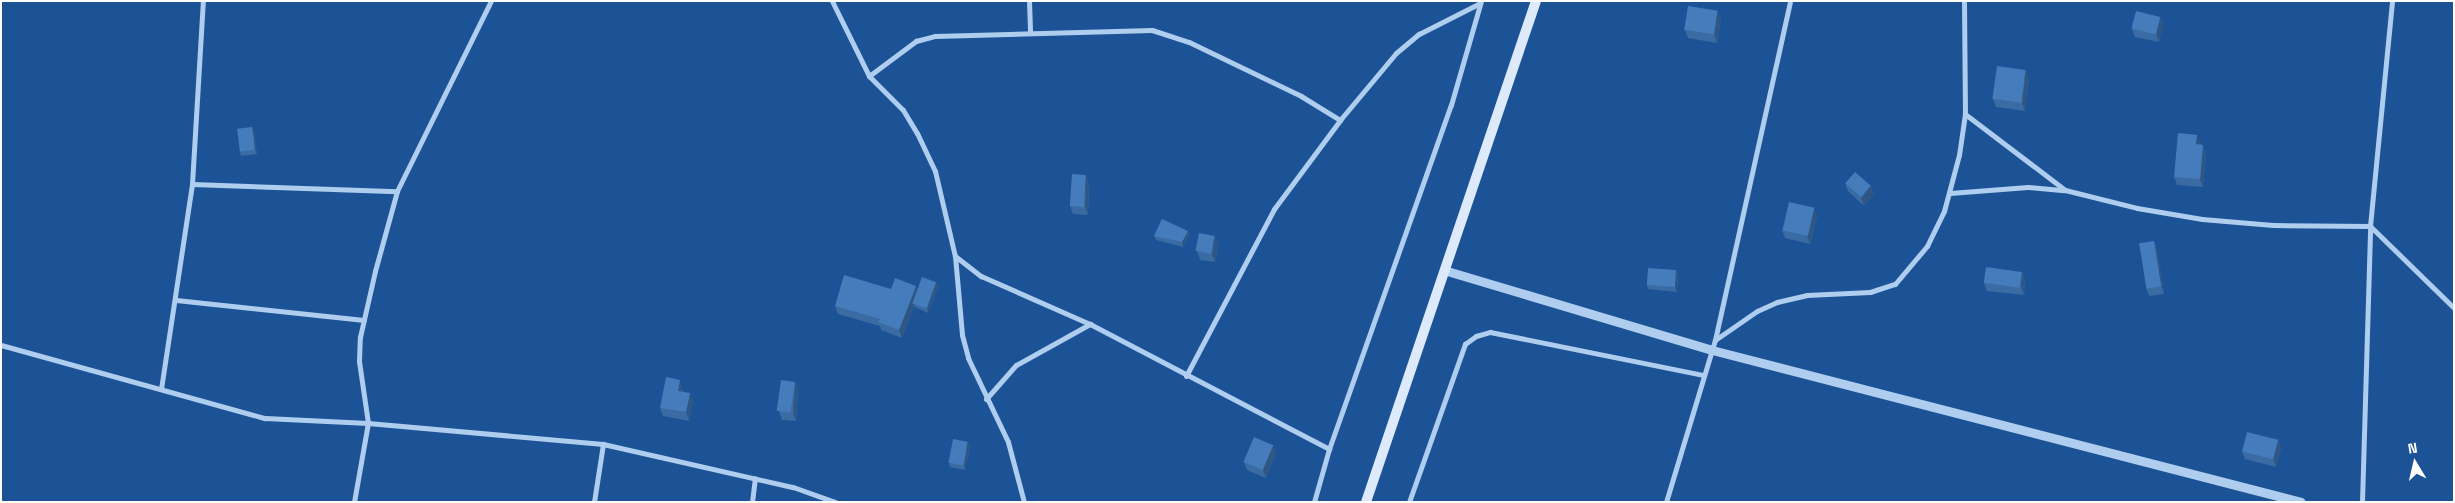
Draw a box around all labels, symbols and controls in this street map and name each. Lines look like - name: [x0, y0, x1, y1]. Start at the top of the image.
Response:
- north arrow: [2390, 438, 2440, 488]
- text: N: [2407, 439, 2419, 458]

